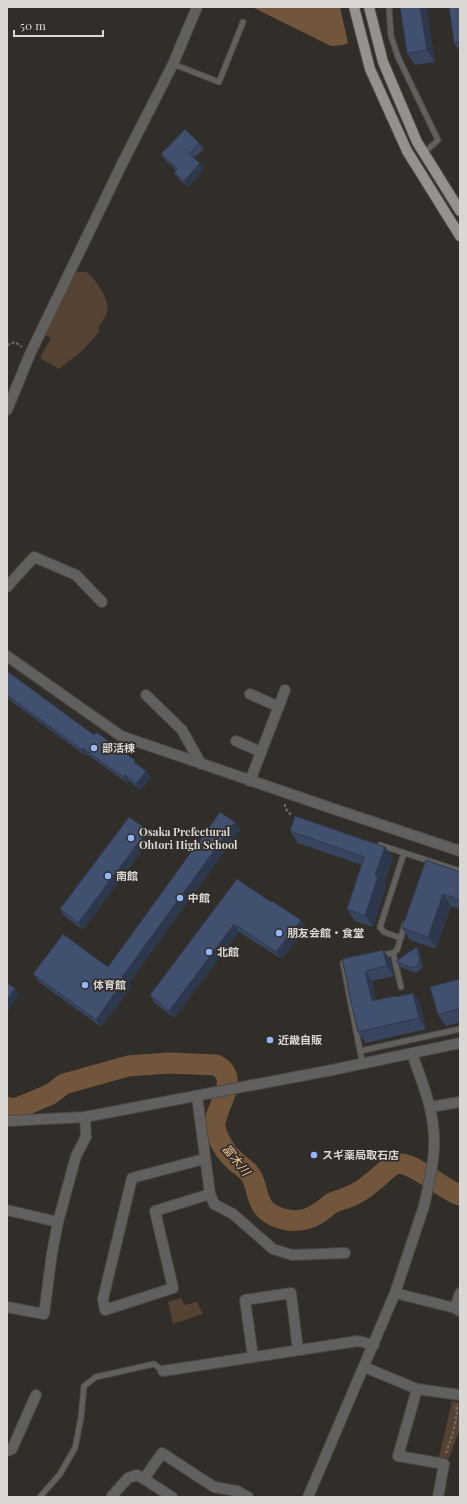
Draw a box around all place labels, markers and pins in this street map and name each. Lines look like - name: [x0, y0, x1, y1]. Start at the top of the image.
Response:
- place label: 部活棟: [102, 740, 135, 755]
- marker: 部活棟: [89, 743, 99, 753]
- place label: Osaka Prefectural Ohtori High School: [139, 824, 238, 852]
- marker: Osaka Prefectural Ohtori High School: [126, 833, 136, 843]
- place label: 南館: [116, 868, 138, 883]
- marker: 南館: [103, 871, 113, 881]
- place label: 中館: [188, 890, 210, 905]
- marker: 中館: [175, 893, 185, 903]
- place label: 朋友会館・食堂: [287, 925, 364, 940]
- marker: 朋友会館・食堂: [274, 928, 284, 938]
- place label: 北館: [217, 944, 239, 959]
- marker: 北館: [204, 947, 214, 957]
- place label: 体育館: [93, 977, 126, 992]
- marker: 体育館: [80, 980, 90, 990]
- place label: 近畿自販: [278, 1032, 322, 1047]
- marker: 近畿自販: [265, 1035, 275, 1045]
- place label: スギ薬局取石店: [322, 1147, 399, 1162]
- marker: スギ薬局取石店: [309, 1150, 319, 1160]

